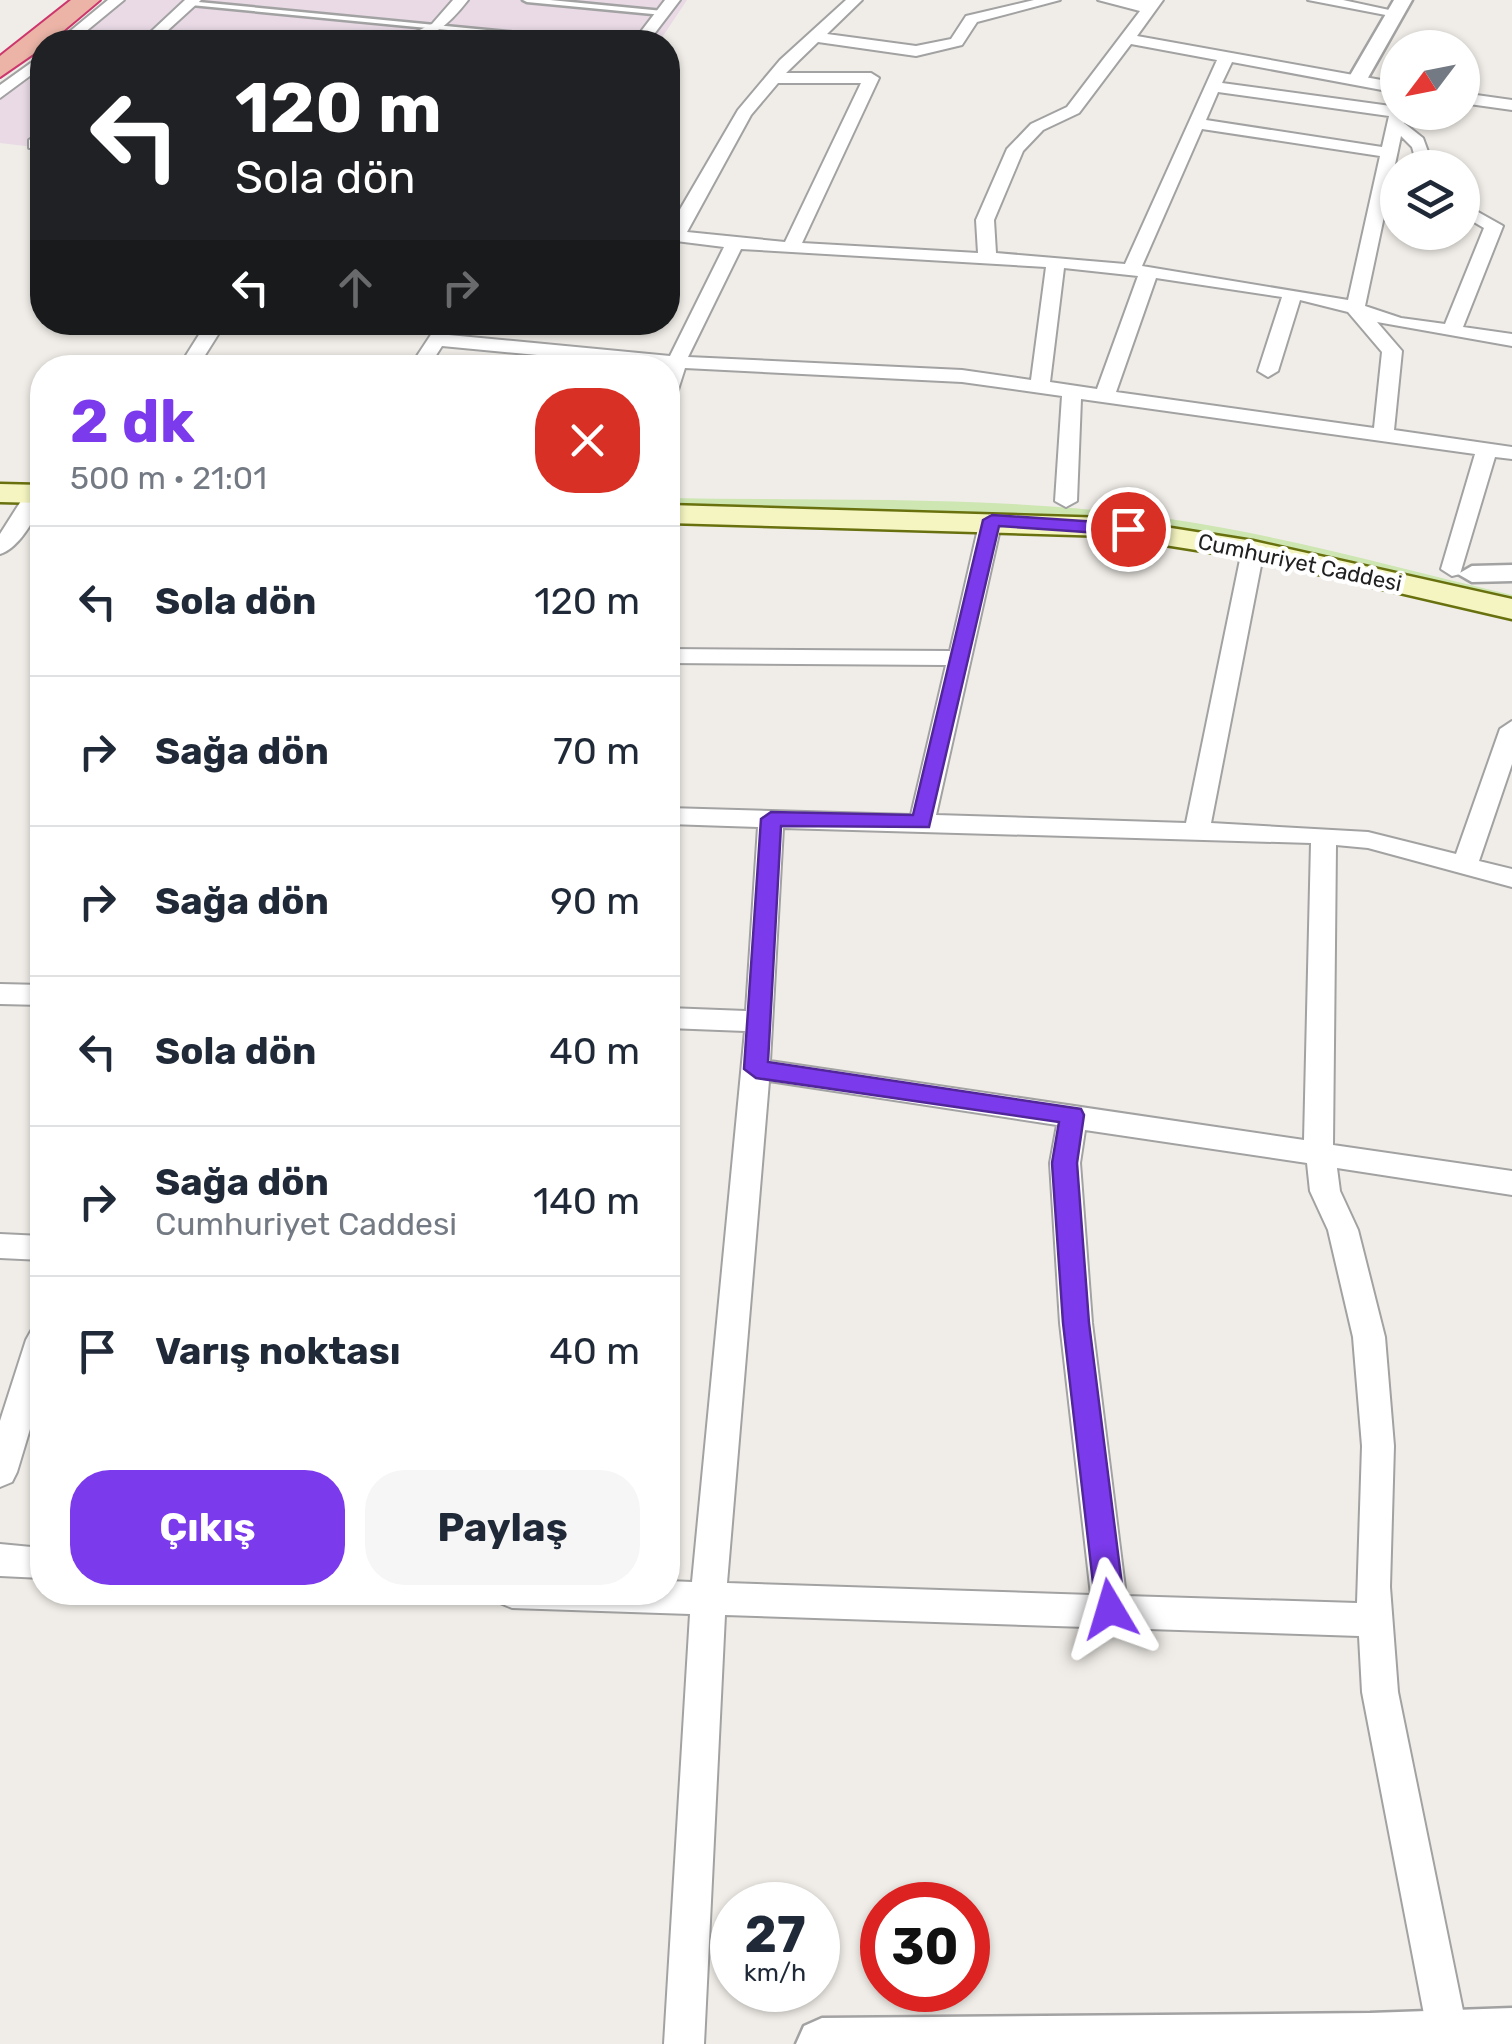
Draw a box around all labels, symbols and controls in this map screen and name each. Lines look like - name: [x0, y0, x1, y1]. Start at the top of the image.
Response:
- north arrow: [1380, 30, 1480, 130]
- map controls: [1380, 30, 1480, 250]
- text: 120 m: [235, 67, 442, 150]
- icon: left: [70, 70, 200, 200]
- button: layers: [1380, 150, 1480, 250]
- text: Sola dön: [235, 151, 416, 204]
- icon: left: [223, 260, 278, 315]
- icon: ahead: [328, 260, 383, 315]
- icon: right: [433, 260, 488, 315]
- text: 2 dk: [70, 386, 195, 457]
- button: close: [535, 388, 640, 493]
- text: 500 m · 21:01: [70, 459, 267, 497]
- pin: [1086, 487, 1171, 572]
- icon: arrive: [1101, 502, 1156, 557]
- street label: Cumhuriyet Caddesi: [1196, 528, 1404, 597]
- icon: left: [70, 574, 125, 629]
- text: Sola dön: [155, 578, 316, 624]
- text: 120 m: [534, 578, 640, 624]
- icon: right: [70, 724, 125, 779]
- text: Sağa dön: [155, 728, 329, 774]
- text: 70 m: [553, 728, 640, 774]
- icon: right: [70, 874, 125, 929]
- text: Sağa dön: [155, 878, 329, 924]
- text: 90 m: [550, 878, 640, 924]
- icon: left: [70, 1024, 125, 1079]
- text: Sola dön: [155, 1028, 316, 1074]
- text: 40 m: [549, 1028, 640, 1074]
- text: Sağa dön: [155, 1159, 329, 1205]
- icon: right: [70, 1174, 125, 1229]
- text: 140 m: [533, 1178, 640, 1224]
- text: Cumhuriyet Caddesi: [155, 1205, 457, 1243]
- icon: arrive: [70, 1324, 125, 1379]
- text: Varış noktası: [155, 1328, 401, 1374]
- text: 40 m: [549, 1328, 640, 1374]
- button: Çıkış: [70, 1470, 345, 1585]
- button: Paylaş: [365, 1470, 640, 1585]
- position arrow: [1058, 1557, 1162, 1661]
- speed limit sign: 30: [860, 1882, 990, 2012]
- text: 27: [744, 1905, 806, 1965]
- text: km/h: [744, 1958, 806, 1987]

